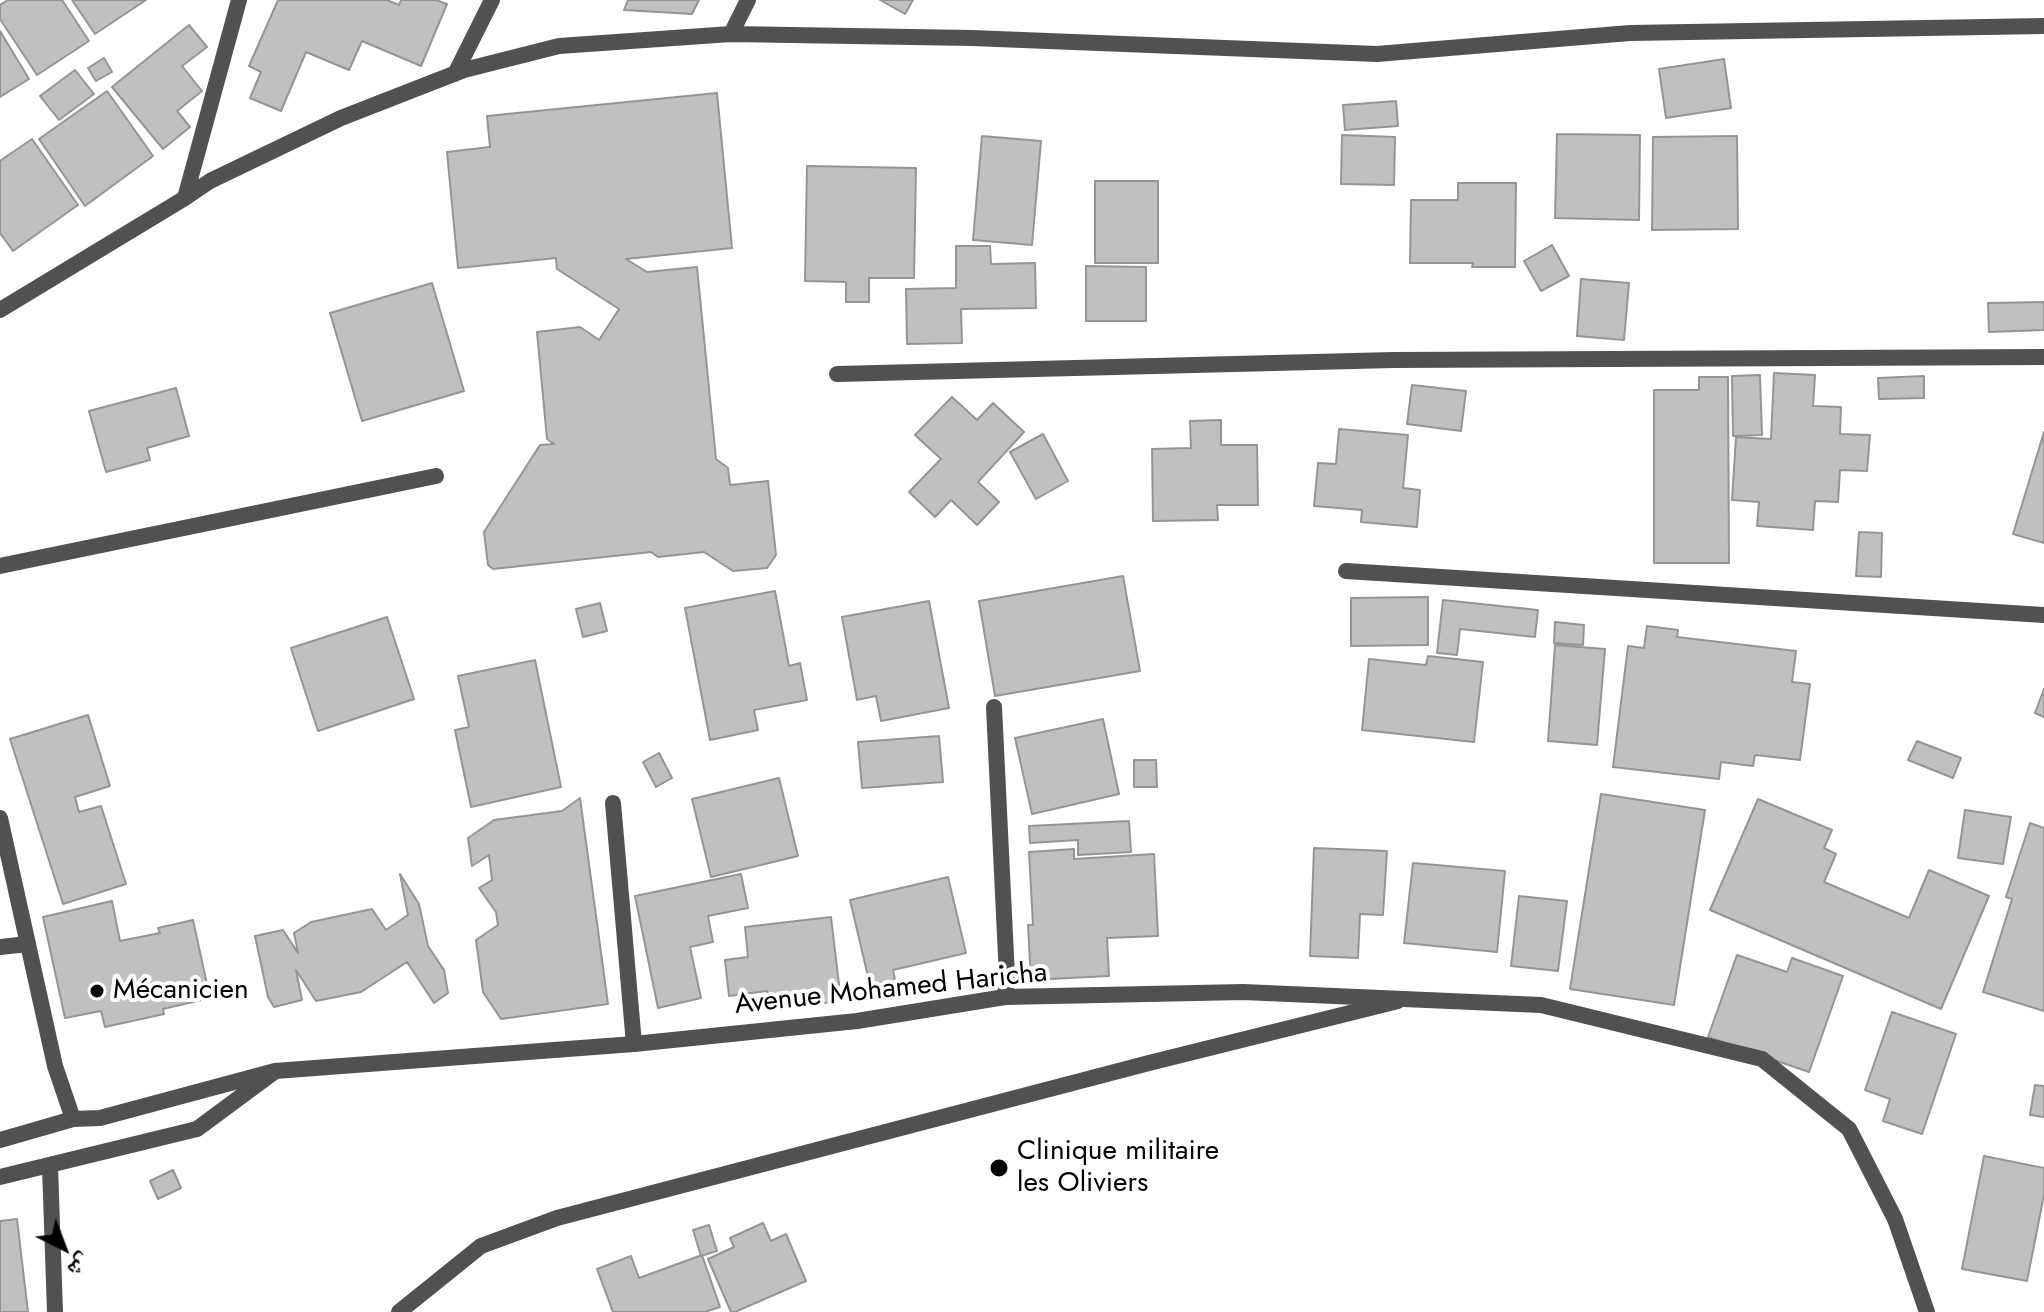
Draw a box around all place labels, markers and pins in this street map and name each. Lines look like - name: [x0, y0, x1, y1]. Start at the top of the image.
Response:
- place label: Mécanicien: [113, 974, 249, 1008]
- marker: Mécanicien: [88, 982, 106, 1000]
- place label: Clinique militaire les Oliviers: [1017, 1135, 1219, 1201]
- marker: Clinique militaire les Oliviers: [988, 1157, 1010, 1179]

